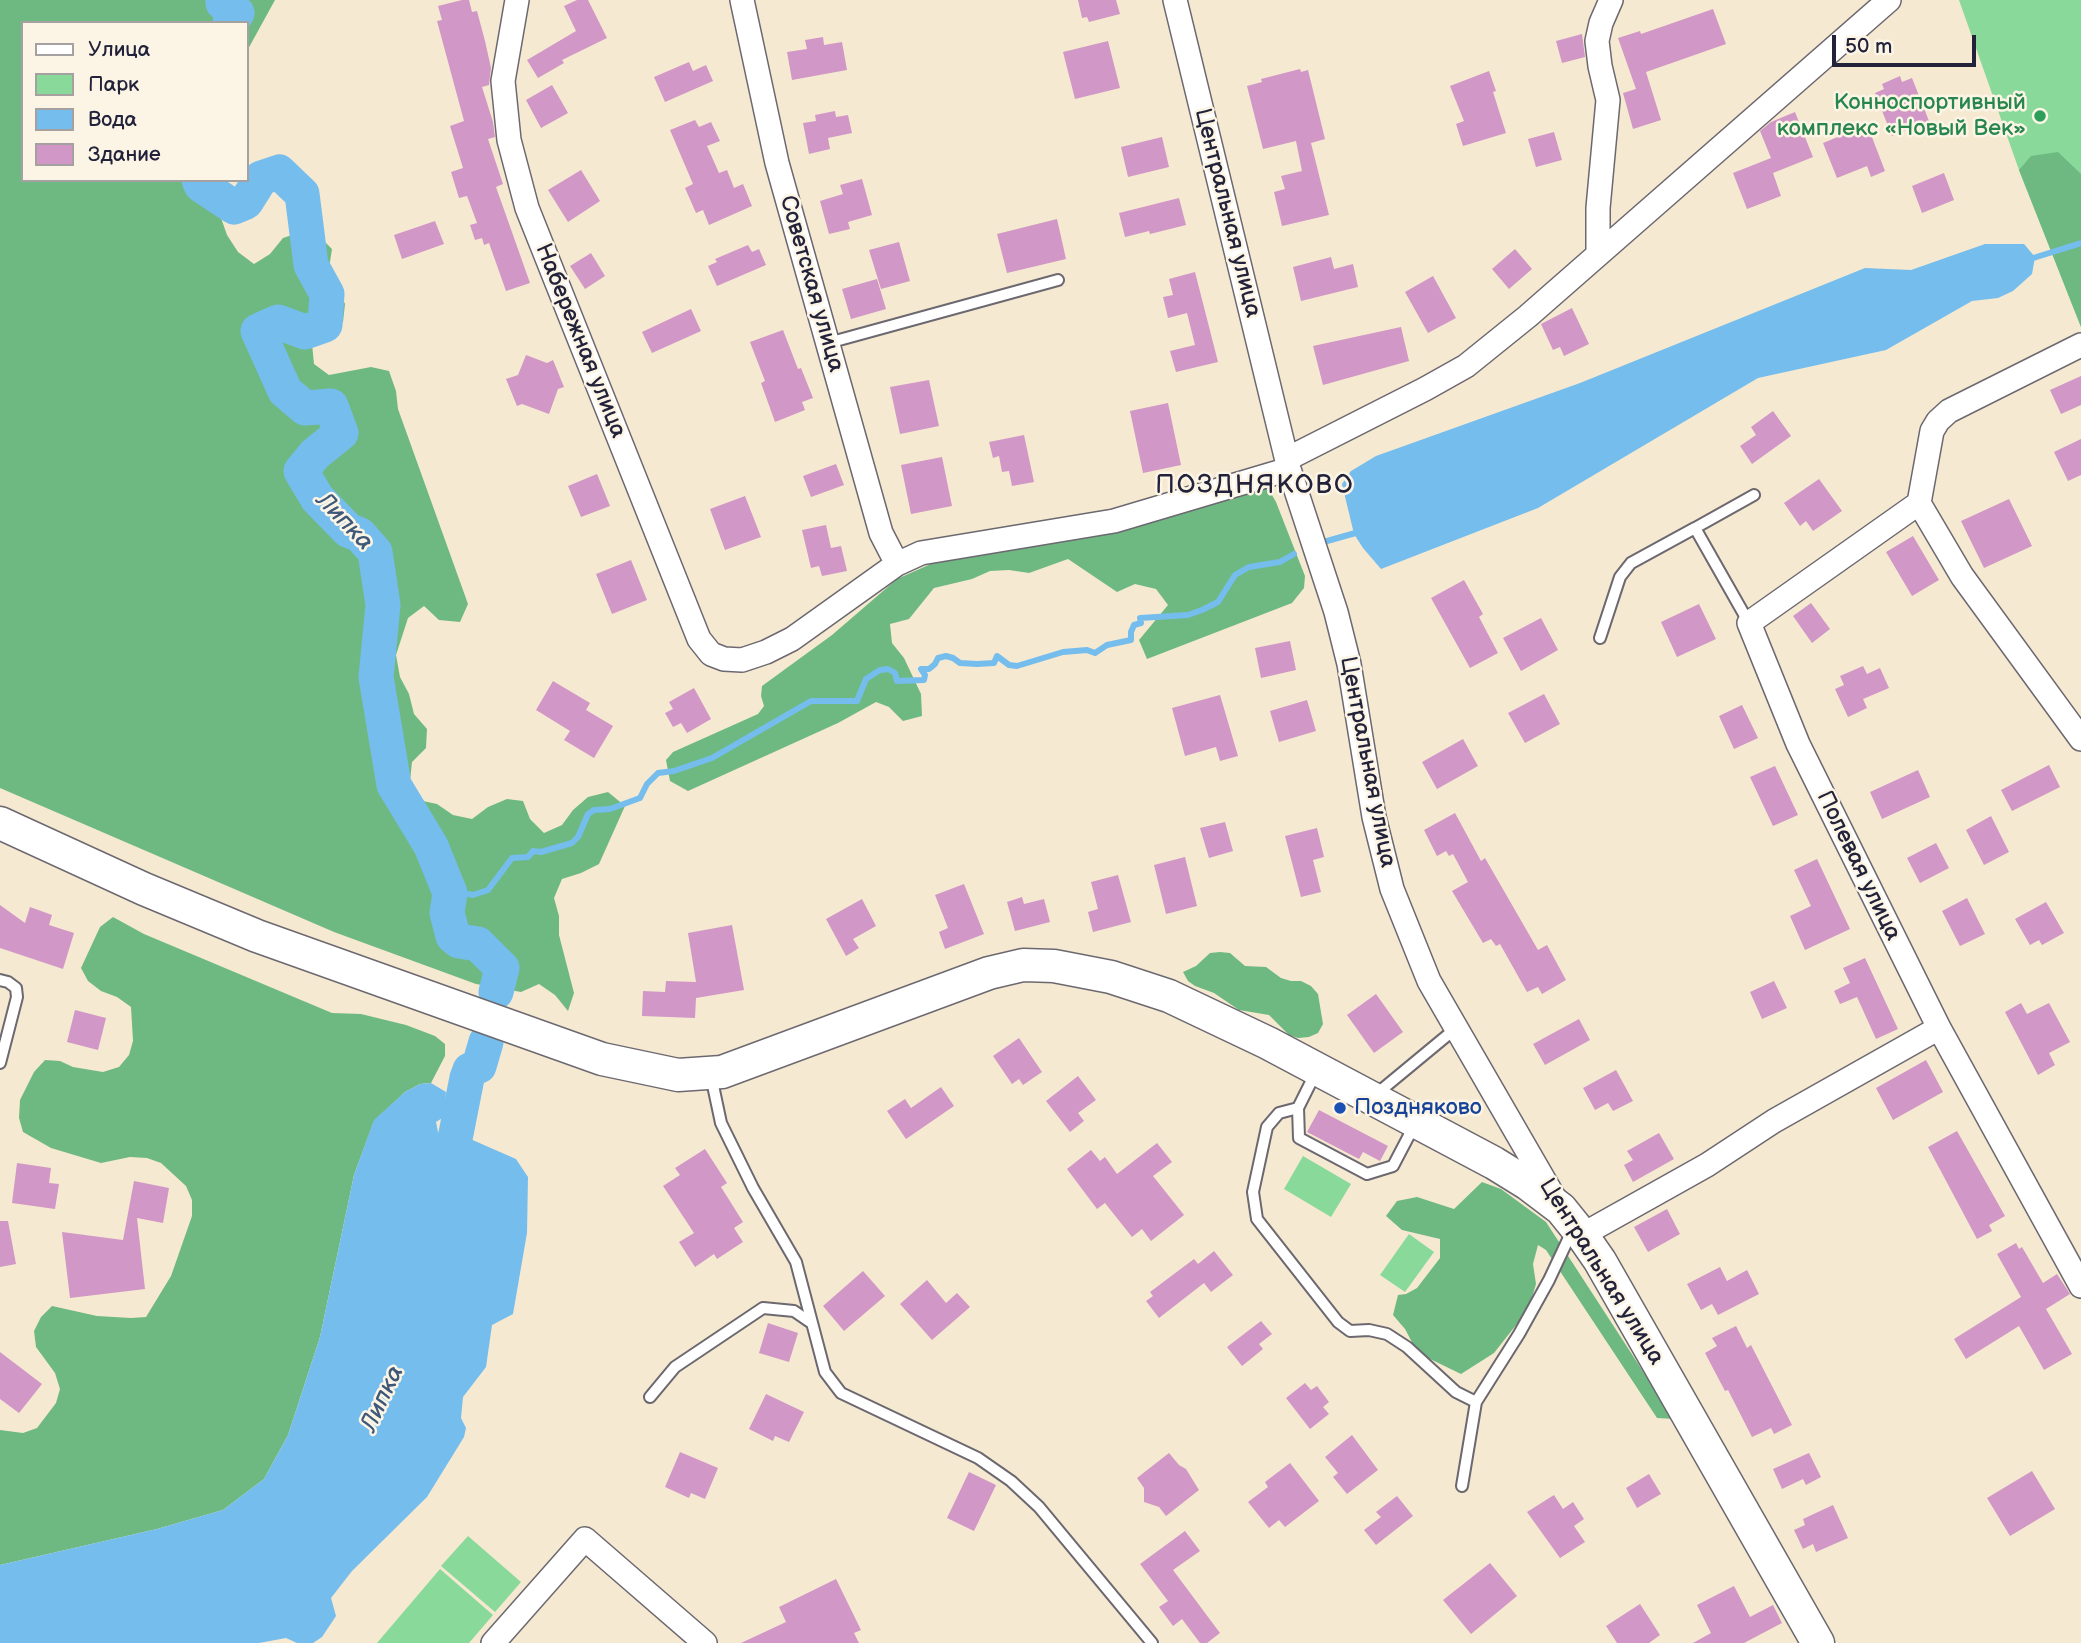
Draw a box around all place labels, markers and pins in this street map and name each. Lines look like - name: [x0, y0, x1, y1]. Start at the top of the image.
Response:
- place label: Конноспортивный комплекс «Новый Век»: [1777, 89, 2026, 143]
- marker: Конноспортивный комплекс «Новый Век»: [2032, 108, 2048, 124]
- place label: Поздняково: [1354, 1094, 1482, 1122]
- marker: Поздняково: [1332, 1100, 1348, 1116]

